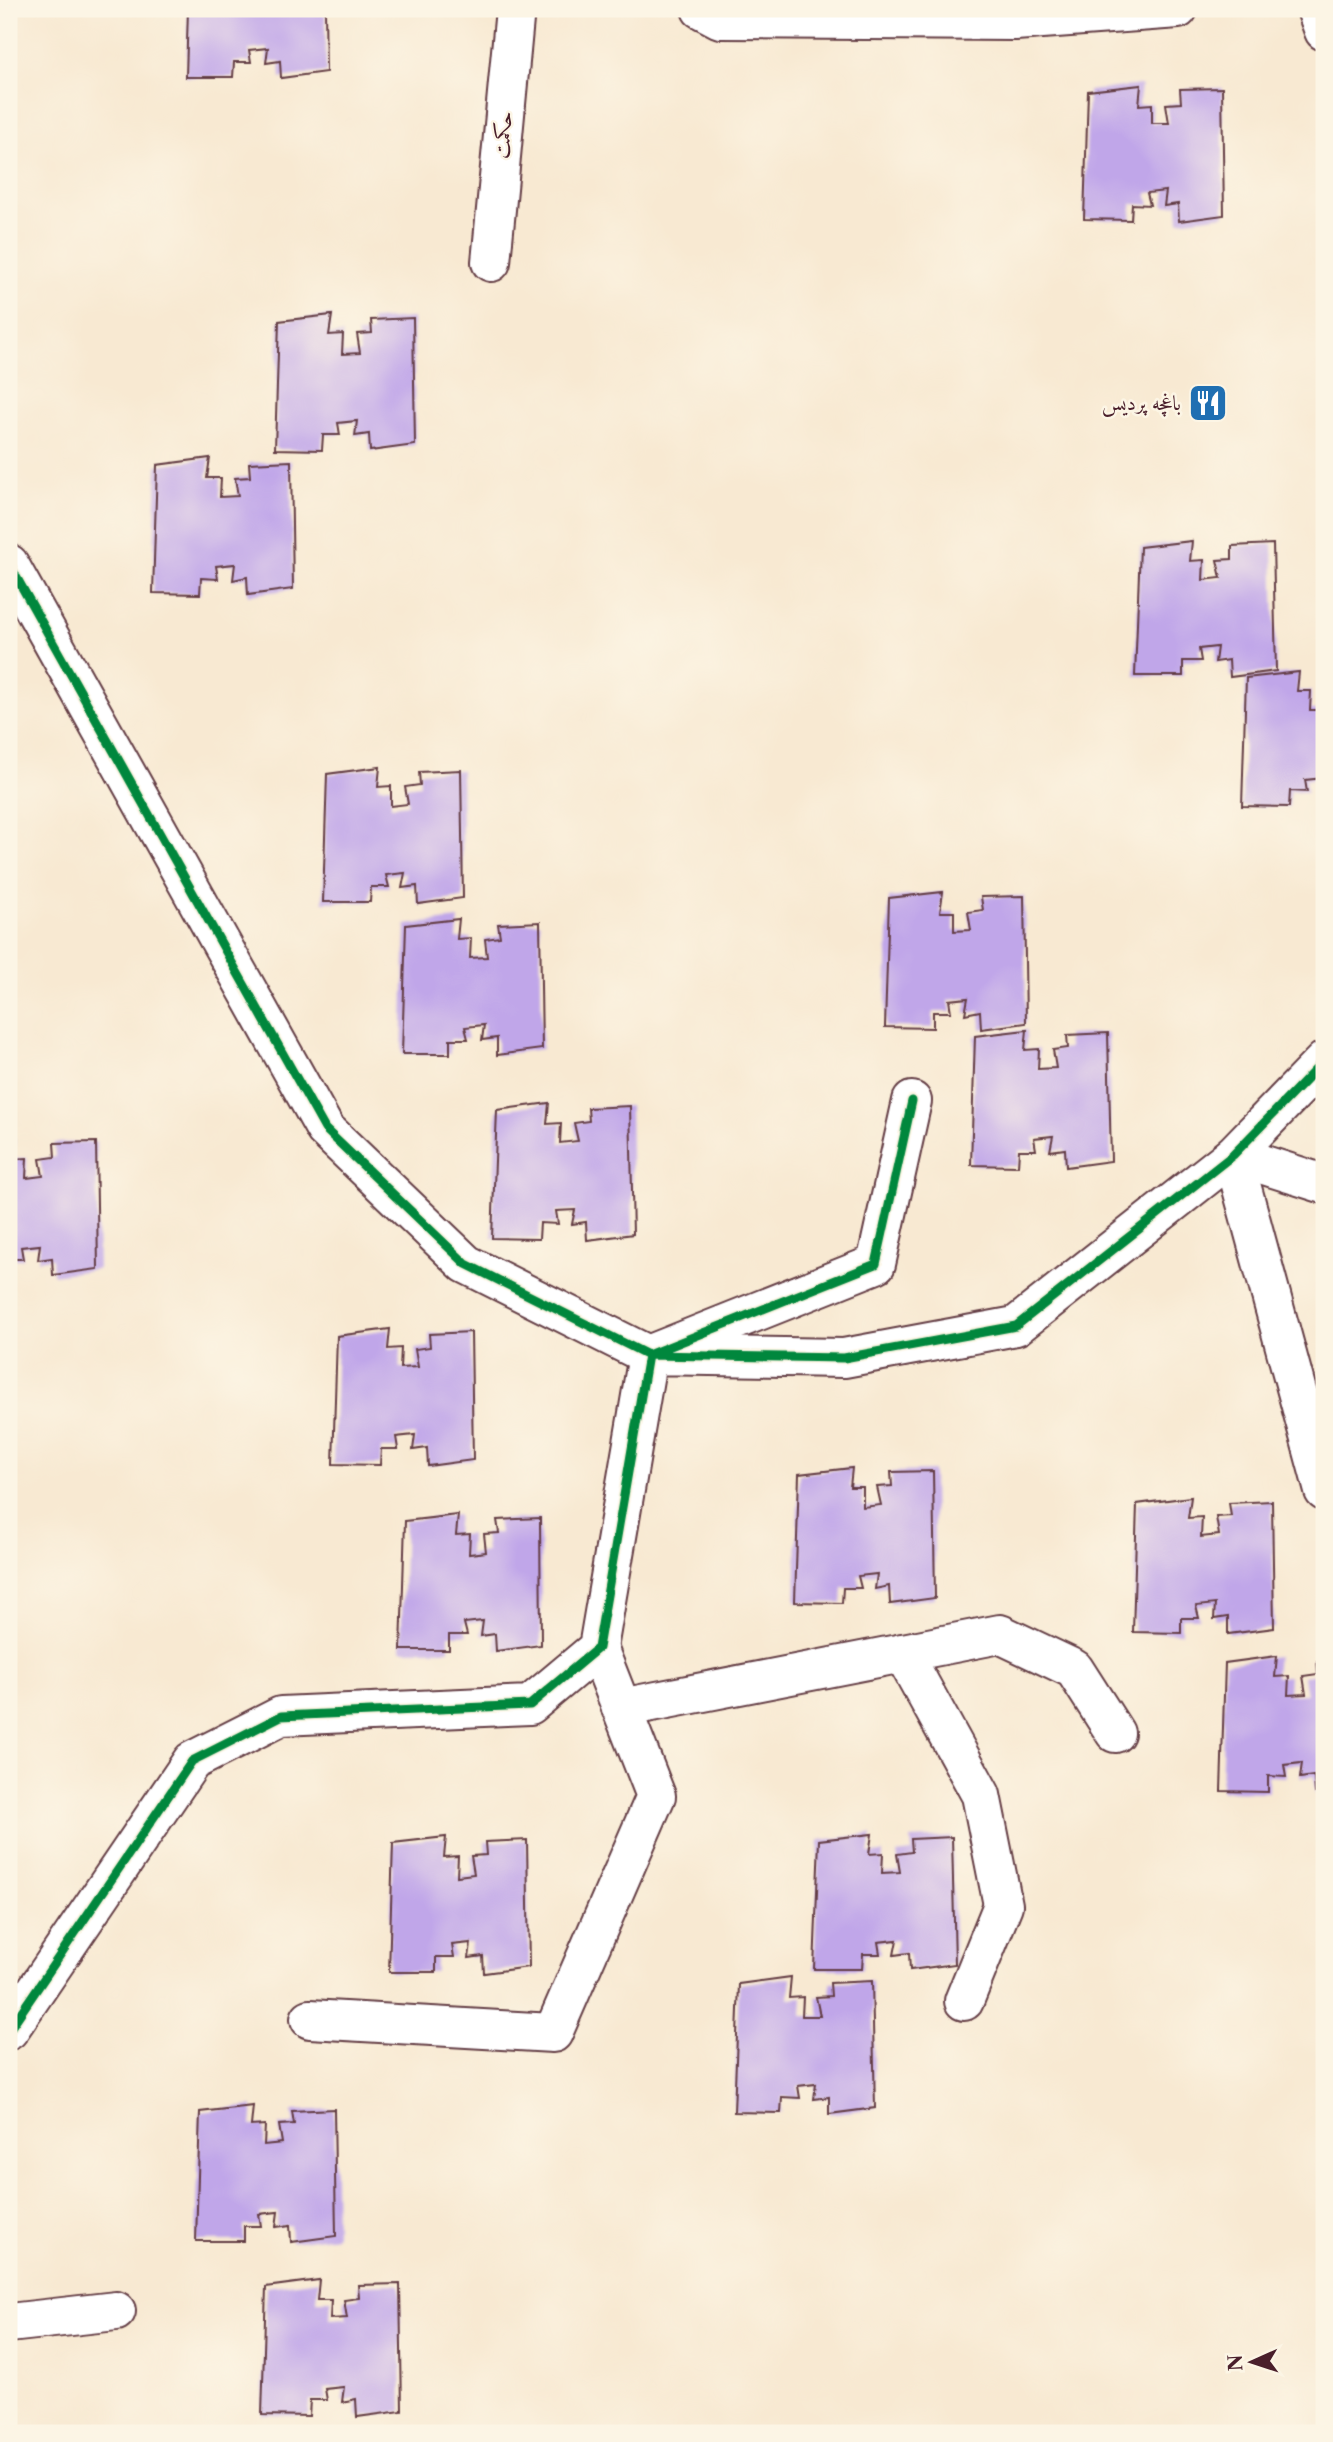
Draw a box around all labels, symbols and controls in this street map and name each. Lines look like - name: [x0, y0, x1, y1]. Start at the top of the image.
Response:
- street label: حکمت: [488, 110, 517, 160]
- restaurant icon: باغچه پردیس: [1187, 382, 1229, 424]
- place label: باغچه پردیس: [1102, 390, 1181, 417]
- north arrow: [1218, 2326, 1288, 2396]
- text: N: [1224, 2354, 1247, 2372]

